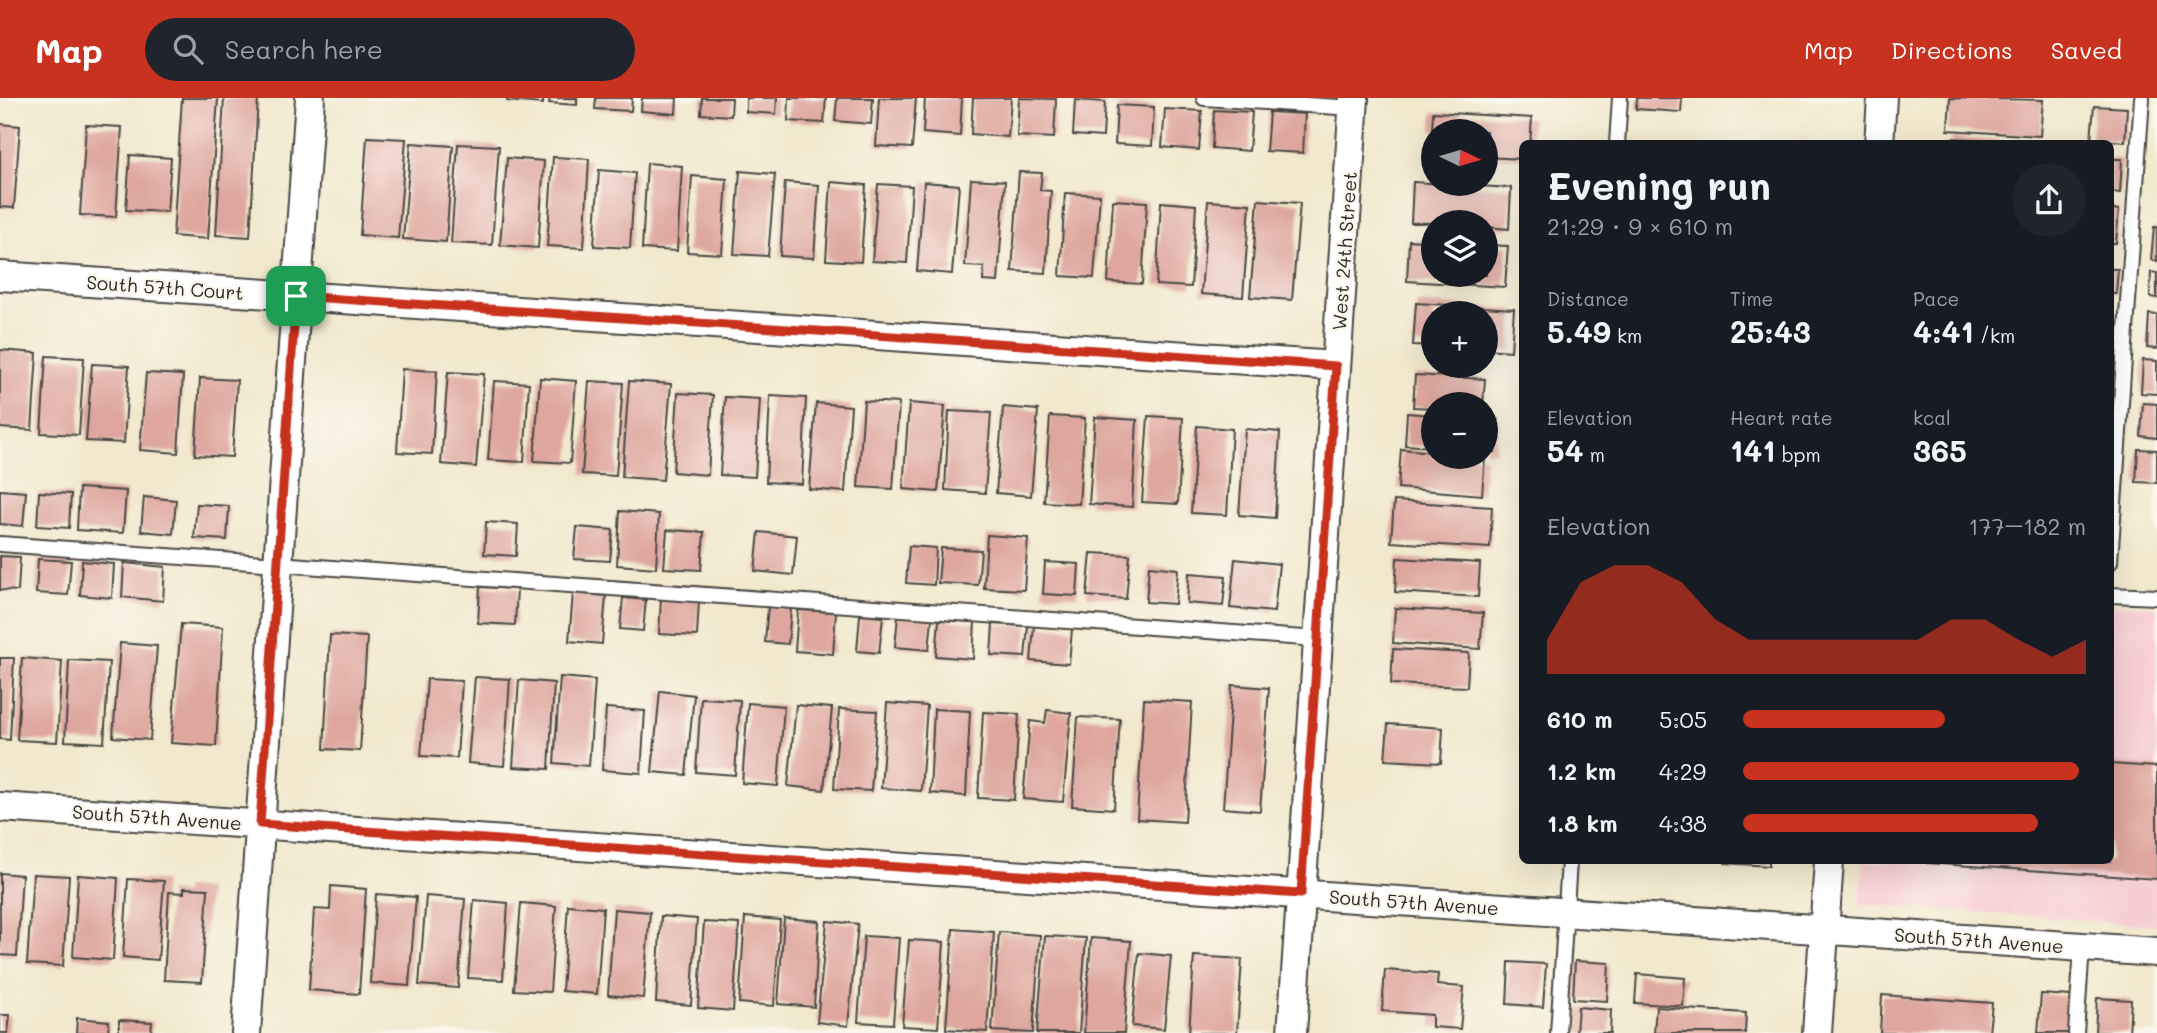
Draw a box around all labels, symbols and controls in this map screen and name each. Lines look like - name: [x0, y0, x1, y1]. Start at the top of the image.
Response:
- search box: [145, 18, 635, 81]
- text: Map: [35, 28, 103, 71]
- icon: search: [169, 30, 207, 68]
- text: Search here: [225, 32, 383, 66]
- text: Map: [1804, 34, 1853, 65]
- text: Directions: [1891, 34, 2013, 65]
- text: Saved: [2051, 34, 2122, 65]
- north arrow: [1421, 119, 1498, 196]
- map controls: [1421, 119, 1498, 469]
- text: Evening run: [1547, 160, 1771, 210]
- button: share: [2012, 163, 2086, 237]
- street label: West 24th Street: [1326, 171, 1362, 331]
- button: layers: [1421, 210, 1498, 287]
- text: 21:29 · 9 × 610 m: [1547, 211, 1733, 241]
- pin: [266, 266, 326, 326]
- street label: South 57th Court: [86, 269, 244, 305]
- icon: arrive: [277, 277, 315, 315]
- text: Distance: [1547, 286, 1629, 311]
- text: Time: [1730, 286, 1773, 311]
- text: Pace: [1913, 286, 1959, 311]
- button: +: [1421, 301, 1498, 378]
- text: 5.49: [1547, 311, 1611, 351]
- text: 25:43: [1730, 311, 1811, 351]
- text: 4:41: [1913, 311, 1974, 351]
- text: km: [1611, 323, 1642, 348]
- text: /km: [1974, 323, 2015, 348]
- button: −: [1421, 392, 1498, 469]
- text: Elevation: [1547, 405, 1632, 430]
- text: Heart rate: [1730, 405, 1833, 430]
- text: kcal: [1913, 405, 1951, 430]
- text: 54: [1547, 430, 1584, 470]
- text: 141: [1730, 430, 1776, 470]
- text: 365: [1913, 430, 1967, 470]
- text: m: [1584, 442, 1605, 467]
- text: bpm: [1776, 442, 1821, 467]
- text: Elevation: [1547, 511, 1650, 541]
- text: 177–182 m: [1969, 511, 2086, 541]
- text: 610 m: [1547, 704, 1612, 734]
- text: 5:05: [1659, 704, 1707, 734]
- text: 1.2 km: [1547, 756, 1616, 786]
- text: 4:29: [1659, 756, 1706, 786]
- street label: South 57th Avenue: [71, 799, 243, 835]
- text: 1.8 km: [1547, 808, 1617, 838]
- text: 4:38: [1659, 808, 1707, 838]
- street label: South 57th Avenue: [1328, 884, 1500, 920]
- street label: South 57th Avenue: [1893, 922, 2065, 958]

